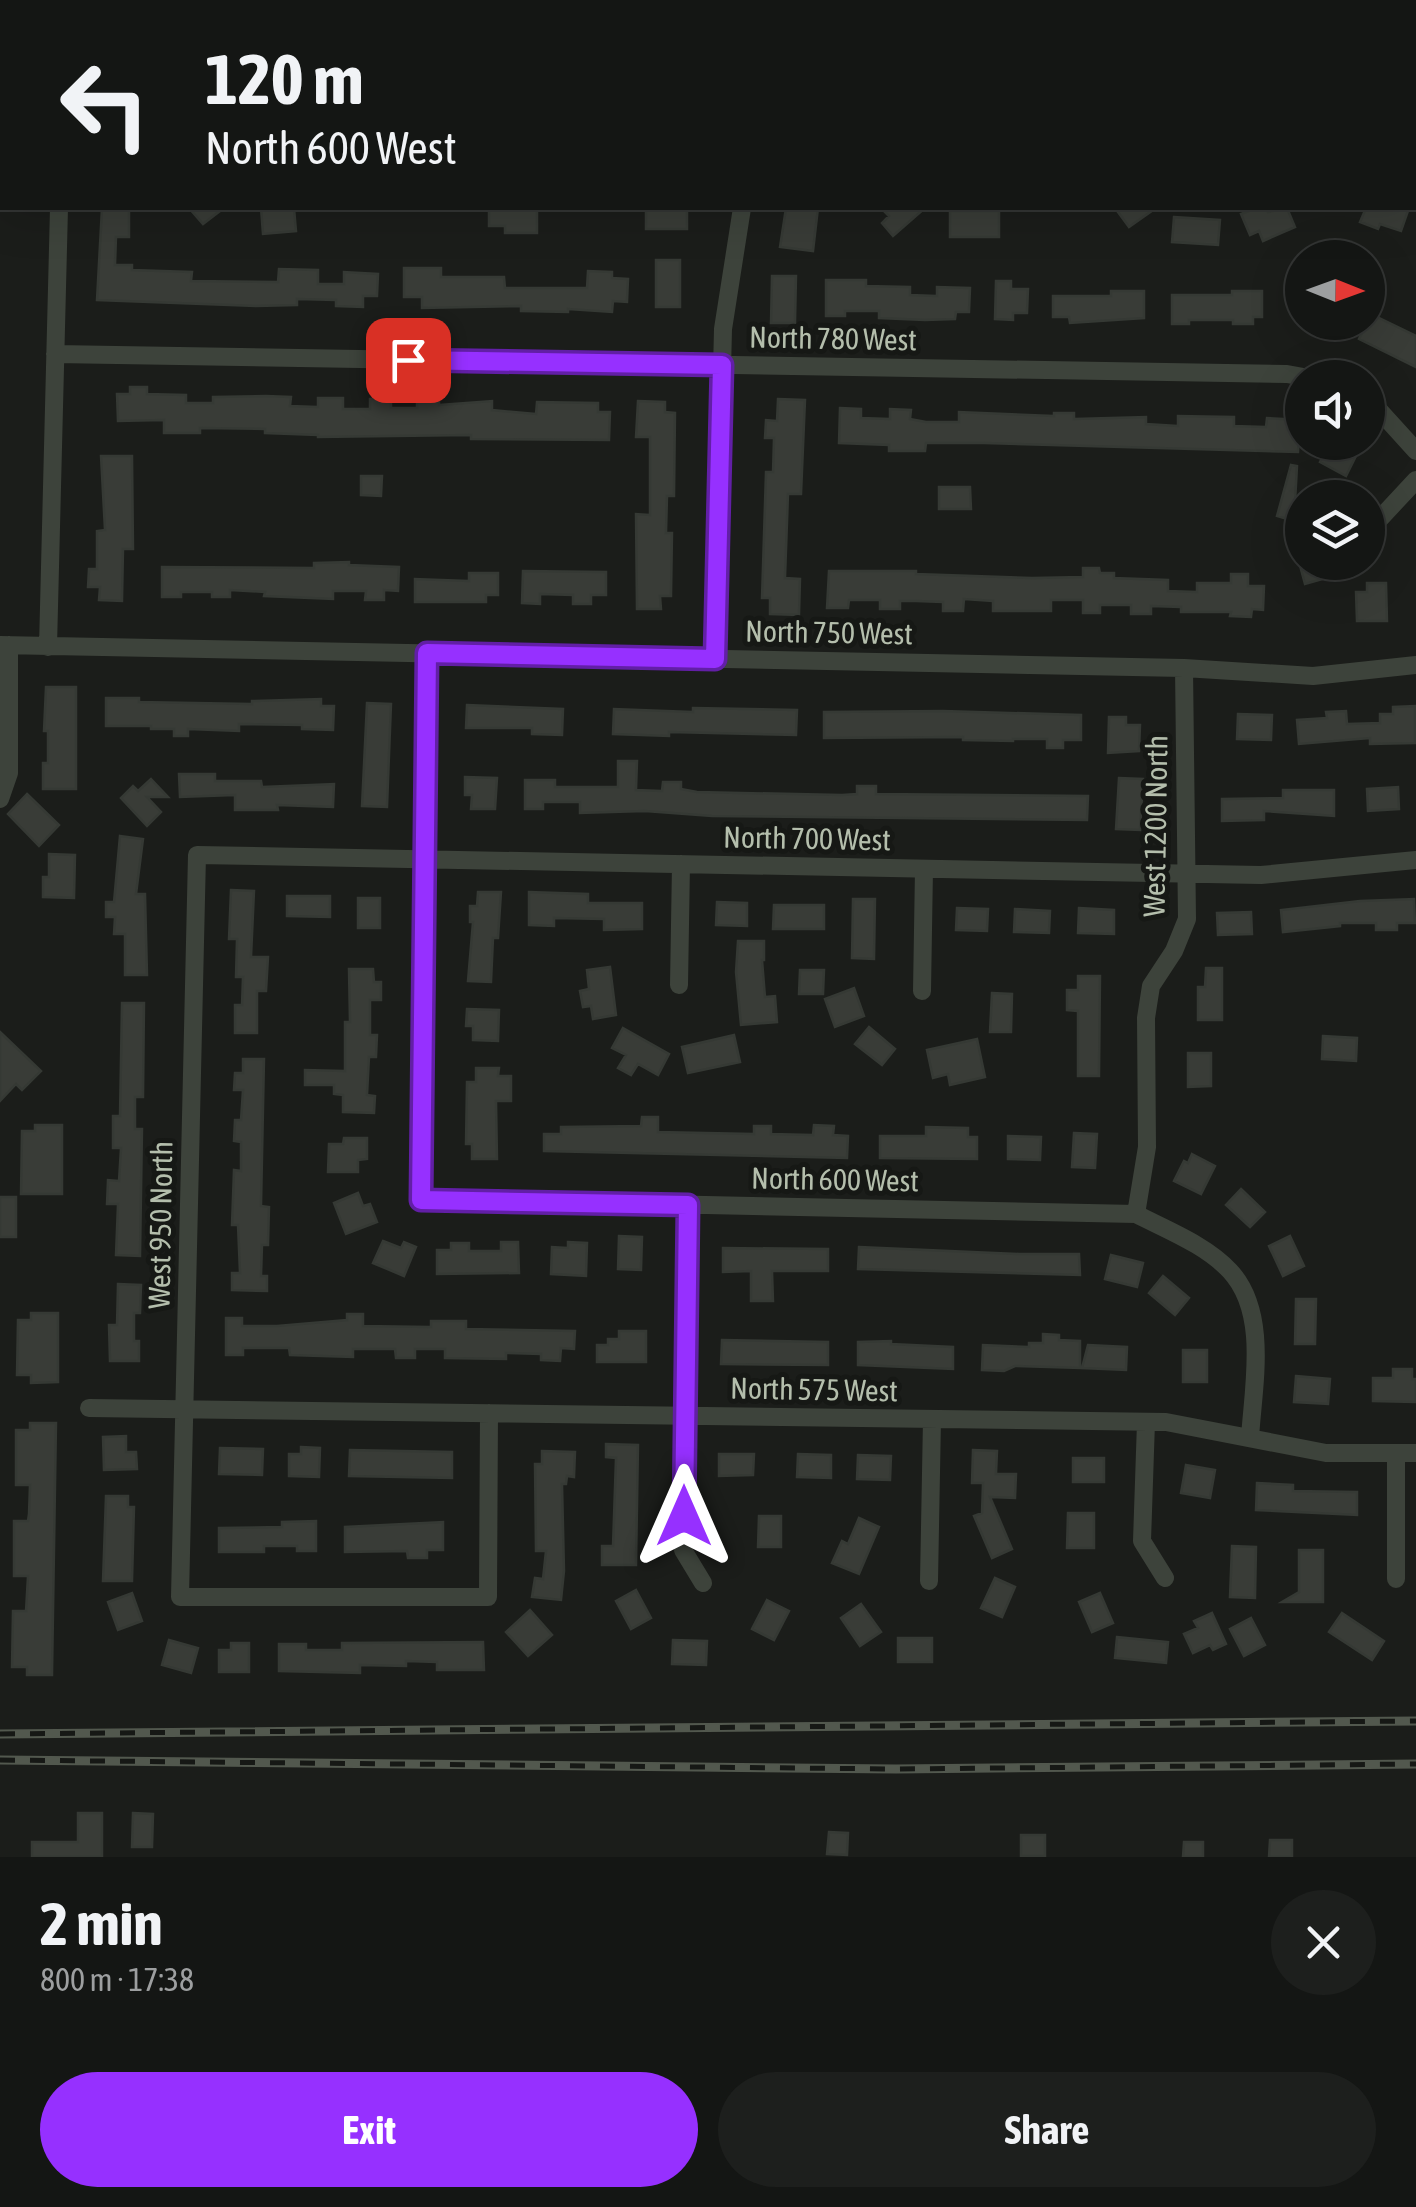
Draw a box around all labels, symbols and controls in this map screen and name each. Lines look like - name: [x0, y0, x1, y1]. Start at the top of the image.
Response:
- text: 120 m: [205, 39, 364, 119]
- icon: left: [40, 40, 170, 170]
- text: North 600 West: [205, 122, 457, 174]
- north arrow: [1285, 240, 1385, 340]
- map controls: [1285, 240, 1385, 580]
- pin: [366, 318, 451, 403]
- street label: North 780 West: [749, 320, 917, 356]
- icon: arrive: [381, 333, 436, 388]
- button: sound: [1285, 360, 1385, 460]
- button: layers: [1285, 480, 1385, 580]
- street label: North 750 West: [745, 614, 913, 650]
- street label: West 1200 North: [1136, 735, 1174, 917]
- street label: North 700 West: [723, 820, 891, 856]
- street label: West 950 North: [142, 1141, 178, 1309]
- street label: North 600 West: [751, 1161, 919, 1197]
- street label: North 575 West: [730, 1371, 898, 1407]
- position arrow: [632, 1464, 736, 1568]
- text: 2 min: [40, 1889, 163, 1958]
- button: close: [1271, 1890, 1376, 1995]
- text: 800 m · 17:38: [40, 1961, 194, 1998]
- button: Exit: [40, 2072, 698, 2187]
- button: Share: [718, 2072, 1376, 2187]

